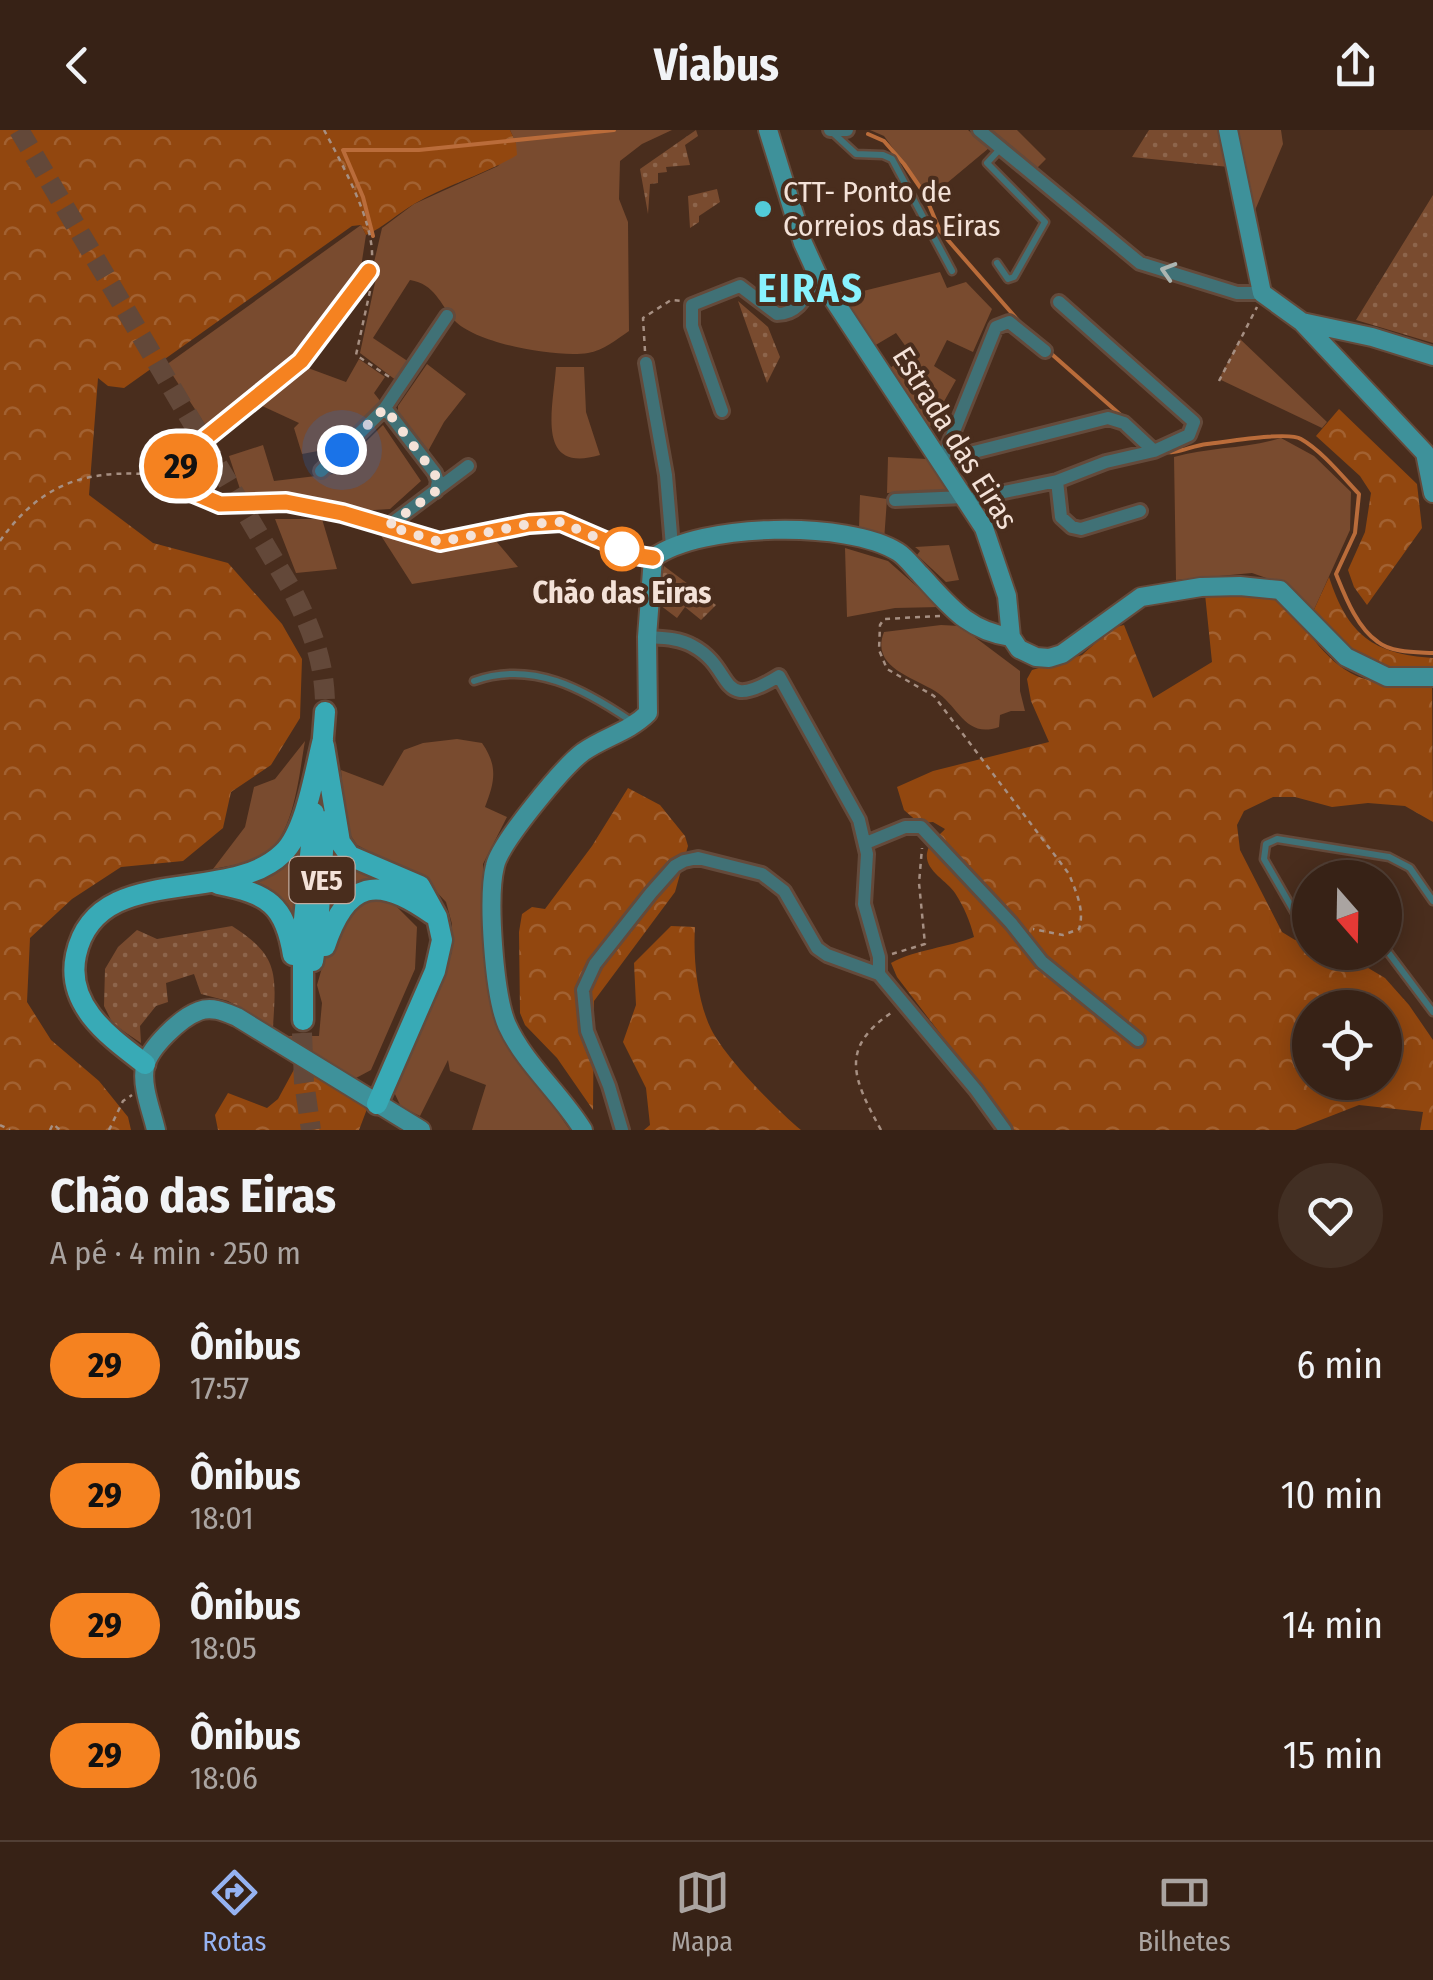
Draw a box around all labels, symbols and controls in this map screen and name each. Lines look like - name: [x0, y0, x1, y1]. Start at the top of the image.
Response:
- icon: back: [50, 38, 105, 93]
- text: Viabus: [654, 38, 779, 92]
- icon: share: [1328, 38, 1383, 93]
- place label: CTT- Ponto de Correios das Eiras: [783, 174, 1000, 244]
- marker: CTT- Ponto de Correios das Eiras: [752, 198, 774, 220]
- one-way arrow: [1160, 263, 1177, 283]
- district label: EIRAS: [757, 265, 865, 313]
- street label: Estrada das Eiras: [885, 340, 1025, 536]
- your location: [317, 425, 367, 475]
- line badge: 29: [136, 434, 226, 498]
- text: 29: [164, 445, 198, 487]
- marker: Chão das Eiras: [601, 528, 643, 570]
- place label: Chão das Eiras: [533, 575, 711, 611]
- road number: VE5: [290, 857, 354, 903]
- north arrow: [1292, 860, 1402, 970]
- map controls: [1292, 860, 1402, 1100]
- button: locate: [1292, 990, 1402, 1100]
- button: heart: [1278, 1163, 1383, 1268]
- text: Chão das Eiras: [50, 1167, 336, 1225]
- text: A pé · 4 min · 250 m: [50, 1234, 301, 1272]
- text: Ônibus: [190, 1323, 301, 1369]
- text: 6 min: [1296, 1342, 1383, 1388]
- text: 29: [88, 1344, 122, 1386]
- text: 17:57: [190, 1369, 249, 1407]
- text: Ônibus: [190, 1453, 301, 1499]
- text: 10 min: [1281, 1472, 1383, 1518]
- text: 29: [88, 1474, 122, 1516]
- text: 18:01: [190, 1499, 254, 1537]
- text: Ônibus: [190, 1583, 301, 1629]
- text: 14 min: [1282, 1602, 1383, 1648]
- text: 29: [88, 1604, 122, 1646]
- text: 18:05: [190, 1629, 257, 1667]
- text: Ônibus: [190, 1713, 301, 1759]
- text: 15 min: [1283, 1732, 1383, 1778]
- text: 29: [88, 1734, 122, 1776]
- text: 18:06: [190, 1759, 258, 1797]
- tab: Rotas: [202, 1865, 266, 1958]
- tab: Mapa: [671, 1865, 733, 1958]
- tab: Bilhetes: [1138, 1865, 1231, 1958]

